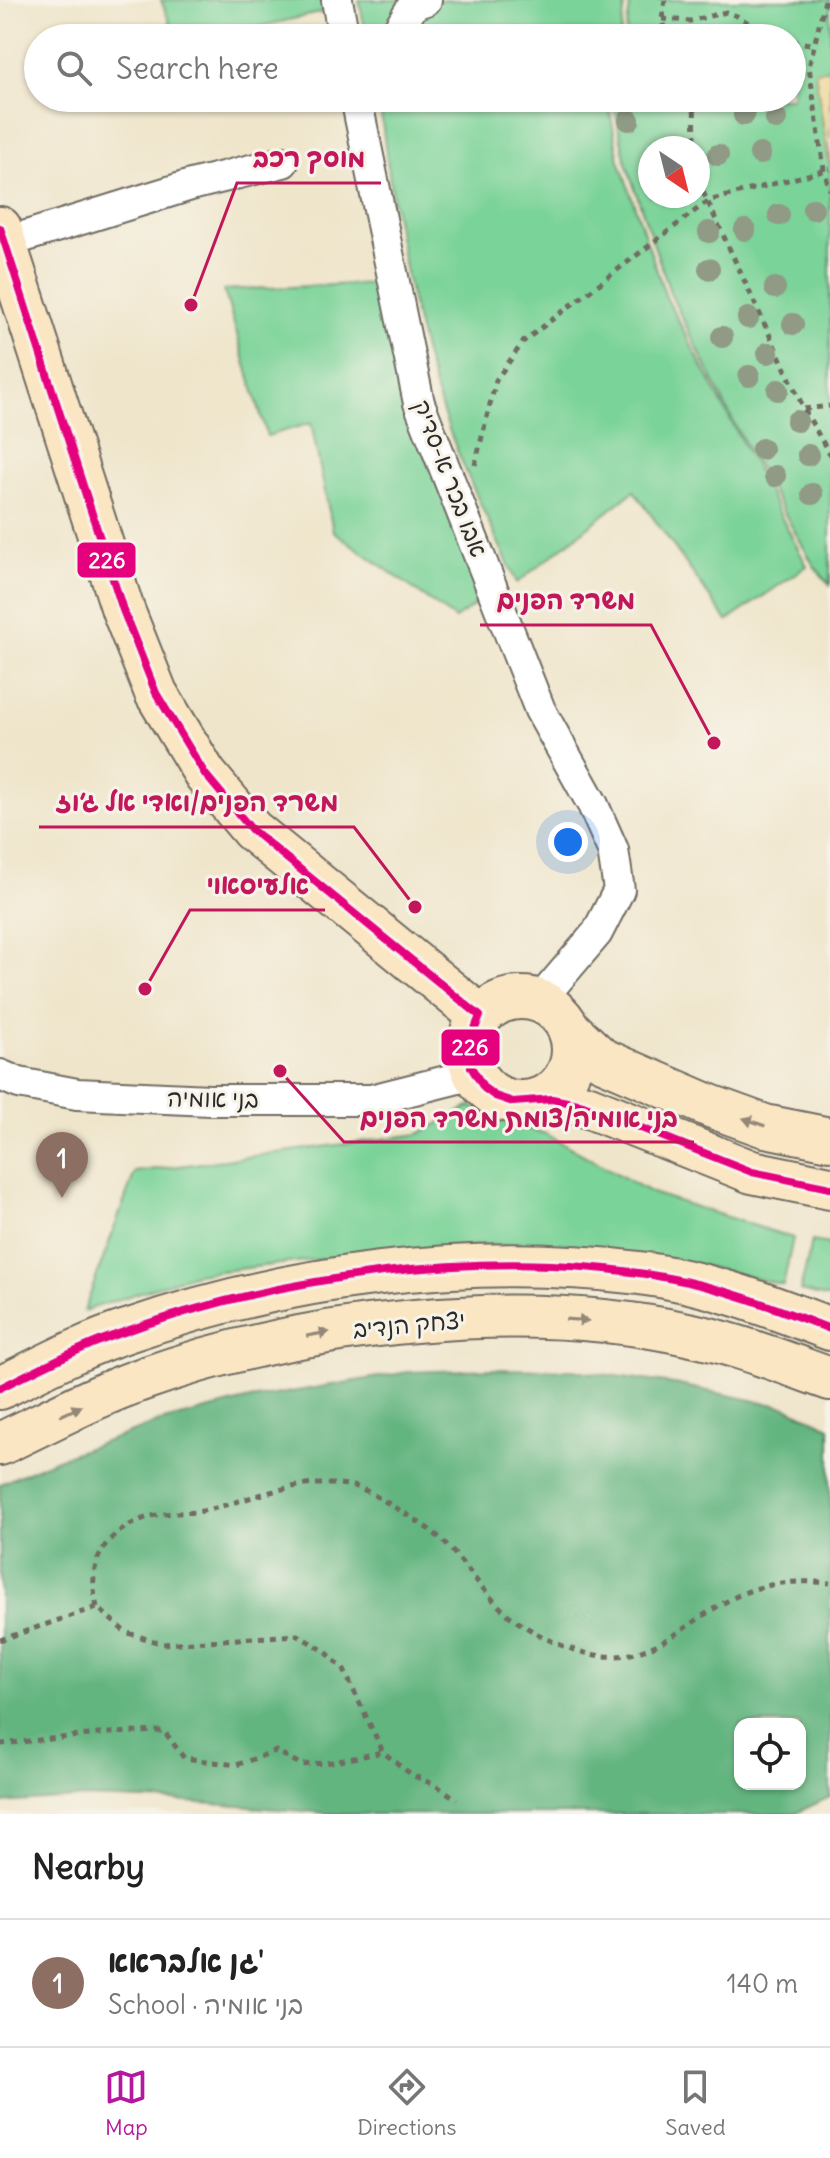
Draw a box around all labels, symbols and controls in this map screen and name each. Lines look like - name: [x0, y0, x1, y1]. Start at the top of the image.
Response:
- search box: [24, 24, 806, 112]
- icon: search: [52, 46, 96, 90]
- text: Search here: [116, 49, 279, 87]
- callout: מוסך רכב: [237, 133, 381, 183]
- north arrow: [638, 136, 710, 208]
- text: מוסך רכב: [253, 141, 365, 174]
- street label: אבו בכר א-סדיק: [406, 395, 495, 561]
- line badge: 226: [76, 541, 137, 579]
- text: 226: [89, 546, 125, 574]
- callout: משרד הפנים: [480, 575, 651, 625]
- text: משרד הפנים: [497, 583, 635, 616]
- callout: משרד הפנים/ואדי אל ג׳וז: [39, 777, 354, 827]
- text: משרד הפנים/ואדי אל ג׳וז: [56, 785, 338, 818]
- your location: [548, 822, 588, 862]
- callout: אלעיסאוי: [190, 860, 325, 910]
- text: אלעיסאוי: [207, 868, 309, 901]
- line badge: 226: [440, 1028, 501, 1067]
- text: 226: [452, 1033, 488, 1061]
- street label: בני אומיה: [167, 1082, 259, 1114]
- callout: בני אומיה/צומת משרד הפנים: [344, 1092, 694, 1142]
- text: בני אומיה/צומת משרד הפנים: [360, 1101, 678, 1134]
- one-way arrow: [742, 1115, 766, 1128]
- pin: 1: [36, 1132, 88, 1198]
- street label: יצחק הנדיב: [352, 1304, 466, 1344]
- one-way arrow: [565, 1314, 590, 1327]
- one-way arrow: [306, 1327, 331, 1339]
- one-way arrow: [59, 1404, 83, 1418]
- map controls: [734, 1718, 806, 1790]
- button: locate: [734, 1718, 806, 1790]
- text: Nearby: [32, 1845, 145, 1888]
- text: גן אלבראא': [108, 1942, 264, 1980]
- text: 1: [53, 1967, 63, 2000]
- text: 140 m: [727, 1967, 798, 2000]
- text: School · בני אומיה: [108, 1988, 303, 2021]
- tab: Map: [104, 2065, 148, 2141]
- tab: Directions: [357, 2065, 457, 2141]
- tab: Saved: [665, 2065, 726, 2141]

